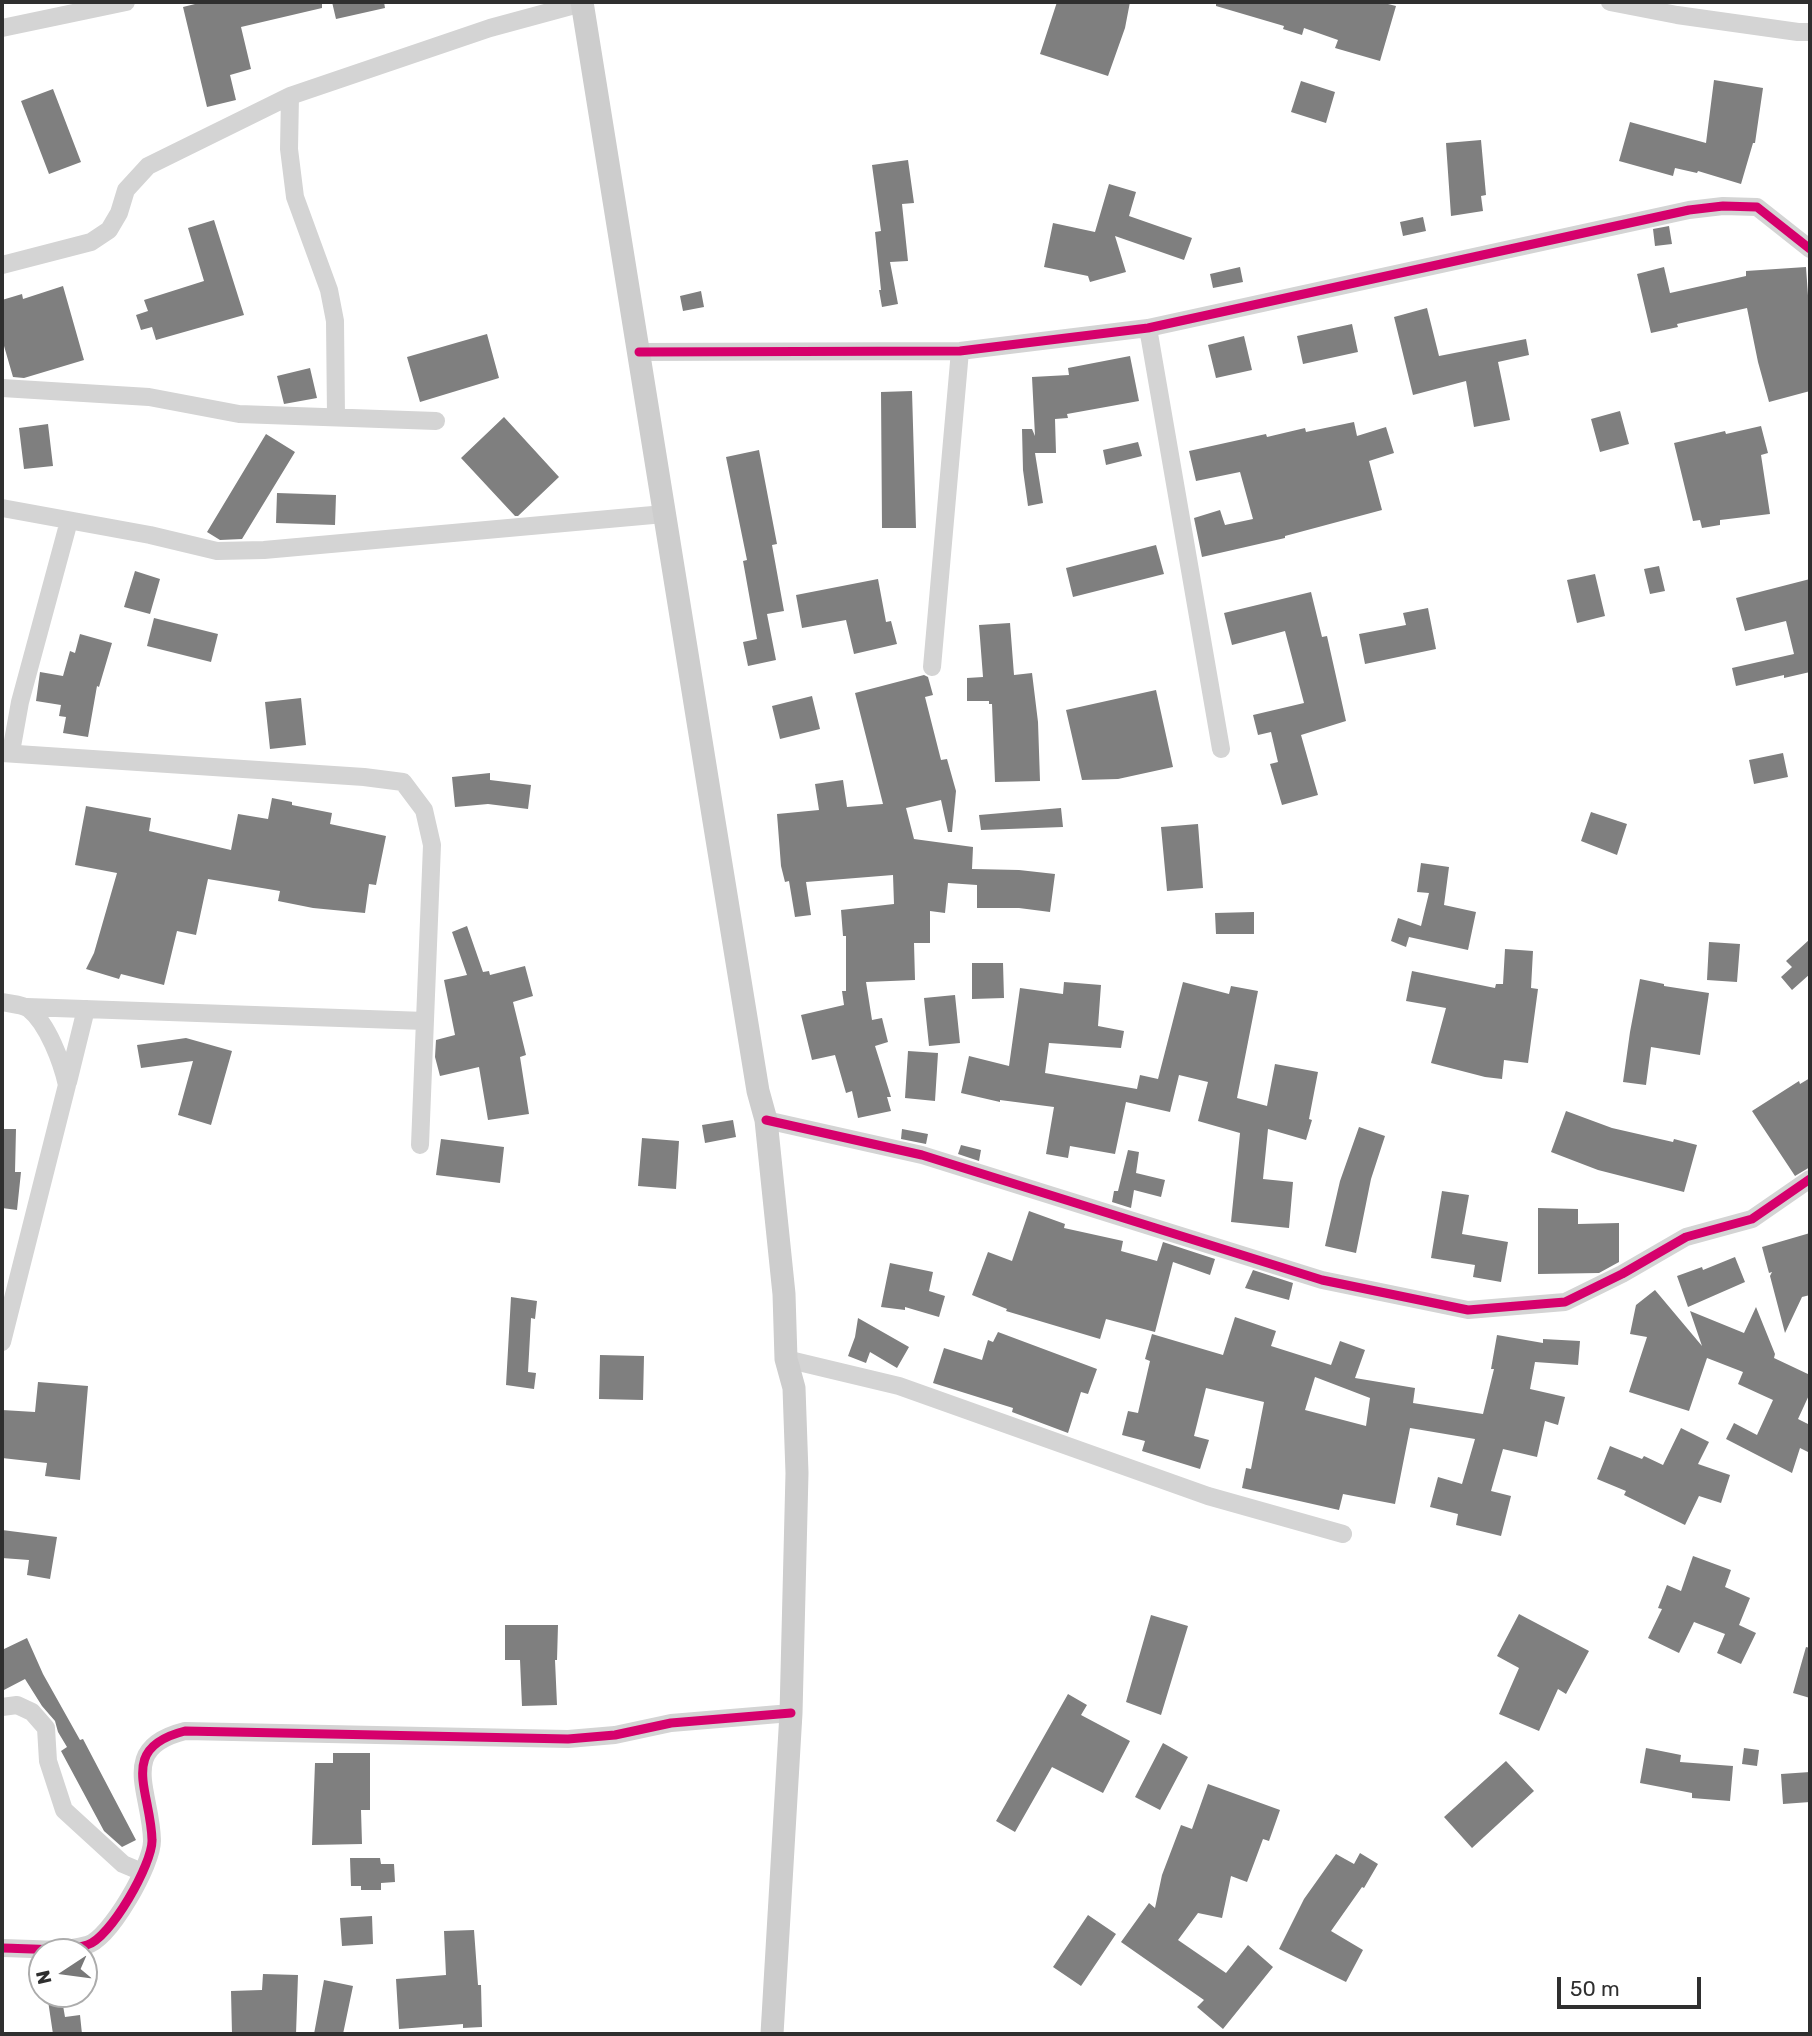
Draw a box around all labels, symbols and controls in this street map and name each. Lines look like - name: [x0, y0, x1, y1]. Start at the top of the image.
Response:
- north arrow: [28, 1938, 98, 2008]
- scale bar: [1560, 1962, 1703, 2006]
- text: N: [31, 1968, 57, 1987]
- text: 50 m: [1570, 1976, 1620, 2001]

